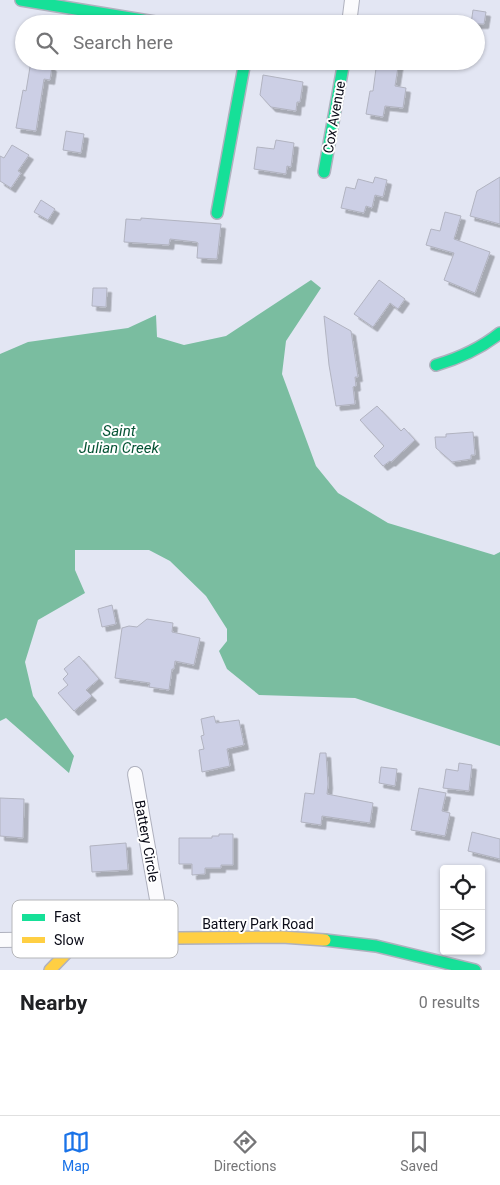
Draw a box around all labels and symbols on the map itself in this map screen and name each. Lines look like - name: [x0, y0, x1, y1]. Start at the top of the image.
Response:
- street label: Cox Avenue: [320, 80, 348, 154]
- water label: Saint Julian Creek: [79, 422, 160, 457]
- street label: Battery Circle: [132, 799, 162, 883]
- legend: [12, 900, 178, 958]
- text: Fast: [54, 909, 81, 925]
- street label: Battery Park Road: [202, 916, 314, 932]
- text: Slow: [54, 932, 85, 948]

